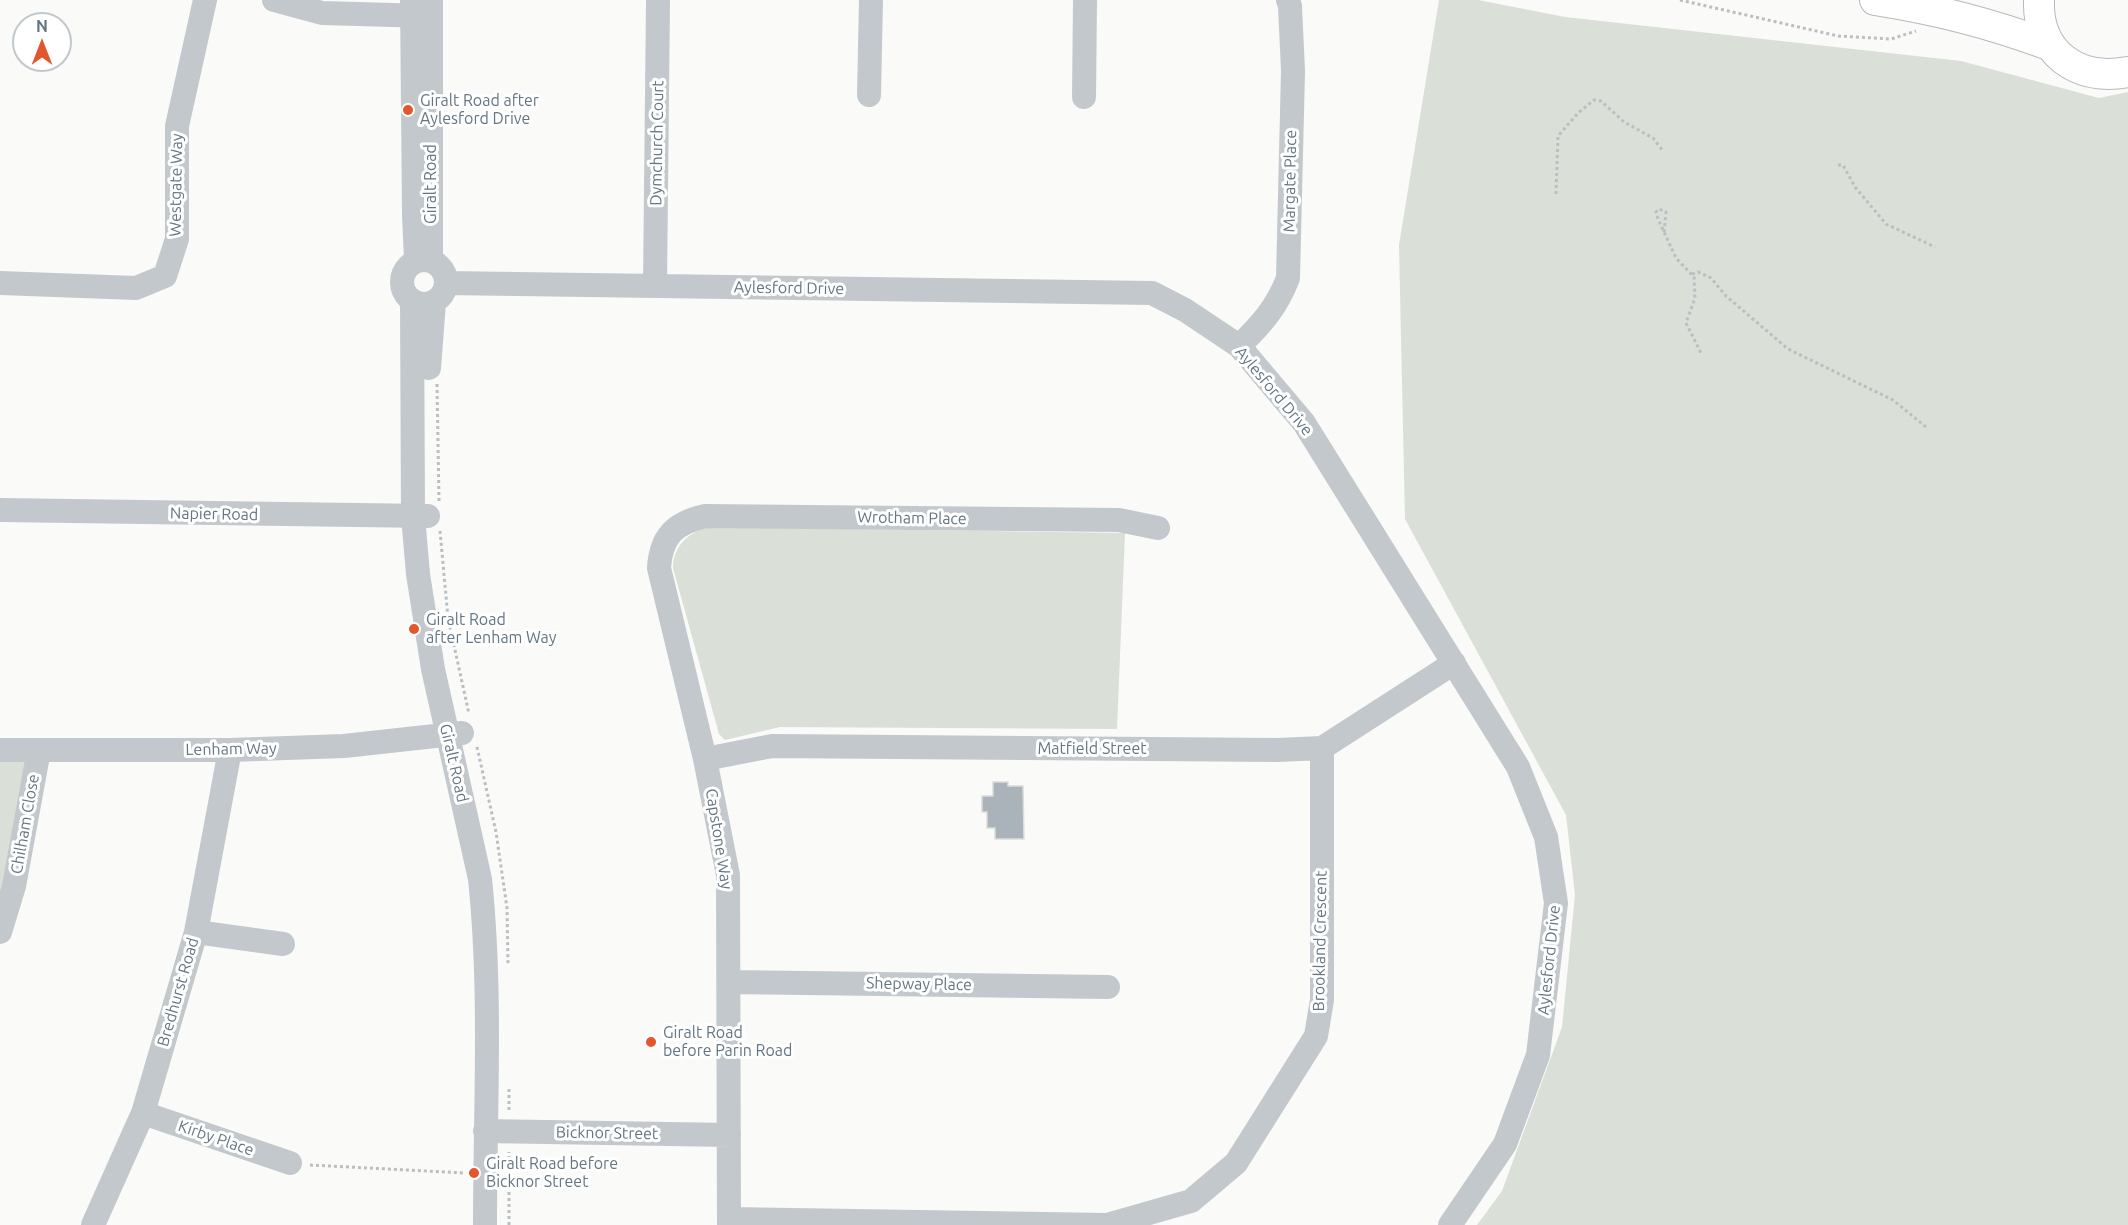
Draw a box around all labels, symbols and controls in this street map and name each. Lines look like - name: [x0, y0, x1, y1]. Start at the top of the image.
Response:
- north arrow: [12, 12, 72, 72]
- text: N: [36, 17, 48, 35]
- street label: Dymchurch Court: [646, 80, 668, 206]
- place label: Giralt Road after Aylesford Drive: [420, 91, 539, 129]
- marker: Giralt Road after Aylesford Drive: [401, 103, 415, 117]
- street label: Margate Place: [1280, 130, 1300, 232]
- street label: Westgate Way: [166, 133, 186, 237]
- street label: Giralt Road: [421, 144, 441, 224]
- street label: Aylesford Drive: [734, 277, 844, 299]
- street label: Aylesford Drive: [1231, 343, 1317, 439]
- street label: Napier Road: [170, 504, 258, 524]
- street label: Wrotham Place: [857, 507, 967, 529]
- place label: Giralt Road after Lenham Way: [426, 610, 556, 648]
- marker: Giralt Road after Lenham Way: [407, 622, 421, 636]
- street label: Giralt Road: [436, 722, 472, 804]
- street label: Lenham Way: [185, 739, 277, 759]
- street label: Matfield Street: [1037, 739, 1147, 759]
- street label: Chilham Close: [7, 773, 43, 875]
- street label: Capstone Way: [702, 787, 736, 891]
- street label: Brookland Crescent: [1309, 870, 1331, 1012]
- street label: Aylesford Drive: [1534, 904, 1564, 1016]
- street label: Bredhurst Road: [153, 935, 203, 1049]
- street label: Shepway Place: [866, 973, 972, 995]
- place label: Giralt Road before Parin Road: [663, 1023, 792, 1061]
- marker: Giralt Road before Parin Road: [644, 1035, 658, 1049]
- street label: Kirby Place: [176, 1116, 256, 1160]
- street label: Bicknor Street: [556, 1123, 658, 1143]
- place label: Giralt Road before Bicknor Street: [486, 1154, 618, 1192]
- marker: Giralt Road before Bicknor Street: [467, 1166, 481, 1180]

